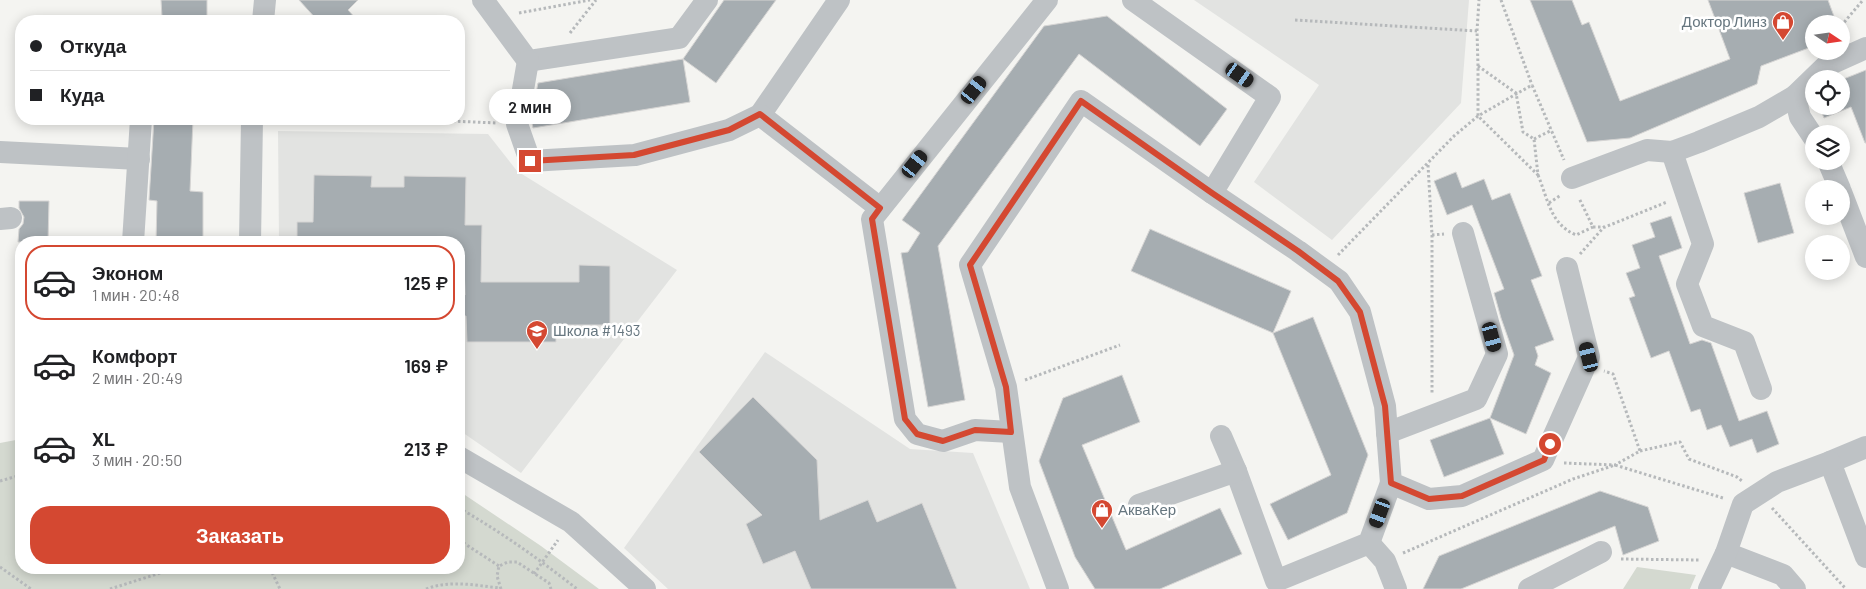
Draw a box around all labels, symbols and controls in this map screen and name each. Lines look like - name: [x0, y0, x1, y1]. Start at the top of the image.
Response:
- shop icon: Доктор Линз: [1771, 10, 1795, 41]
- place label: Доктор Линз: [1682, 12, 1767, 30]
- north arrow: [1805, 15, 1850, 60]
- map controls: [1805, 15, 1850, 280]
- text: Откуда: [60, 34, 126, 57]
- car: [1223, 60, 1256, 90]
- button: locate: [1805, 70, 1850, 115]
- car: [958, 74, 989, 106]
- text: Куда: [60, 83, 104, 106]
- callout: 2 мин: [489, 89, 571, 124]
- text: 2 мин: [508, 97, 552, 116]
- button: layers: [1805, 125, 1850, 170]
- car: [899, 148, 930, 180]
- route end: [519, 150, 541, 172]
- button: +: [1805, 180, 1850, 225]
- button: −: [1805, 235, 1850, 280]
- icon: car: [32, 260, 77, 305]
- text: Эконом: [92, 261, 163, 284]
- text: 125 ₽: [404, 271, 448, 294]
- text: 1 мин · 20:48: [92, 285, 180, 304]
- school or university icon: Школа #1493: [525, 319, 549, 350]
- place label: Школа #1493: [553, 321, 641, 339]
- car: [1480, 321, 1503, 353]
- car: [1578, 341, 1599, 373]
- icon: car: [32, 343, 77, 388]
- text: Комфорт: [92, 344, 177, 367]
- text: 169 ₽: [404, 354, 448, 377]
- text: 2 мин · 20:49: [92, 368, 183, 387]
- icon: car: [32, 426, 77, 471]
- text: XL: [92, 427, 115, 450]
- route start: [1539, 433, 1561, 455]
- text: 213 ₽: [404, 437, 448, 460]
- text: 3 мин · 20:50: [92, 450, 182, 469]
- car: [1367, 496, 1392, 530]
- shop icon: АкваКер: [1090, 498, 1114, 529]
- place label: АкваКер: [1118, 500, 1176, 518]
- button: Заказать: [30, 506, 450, 564]

